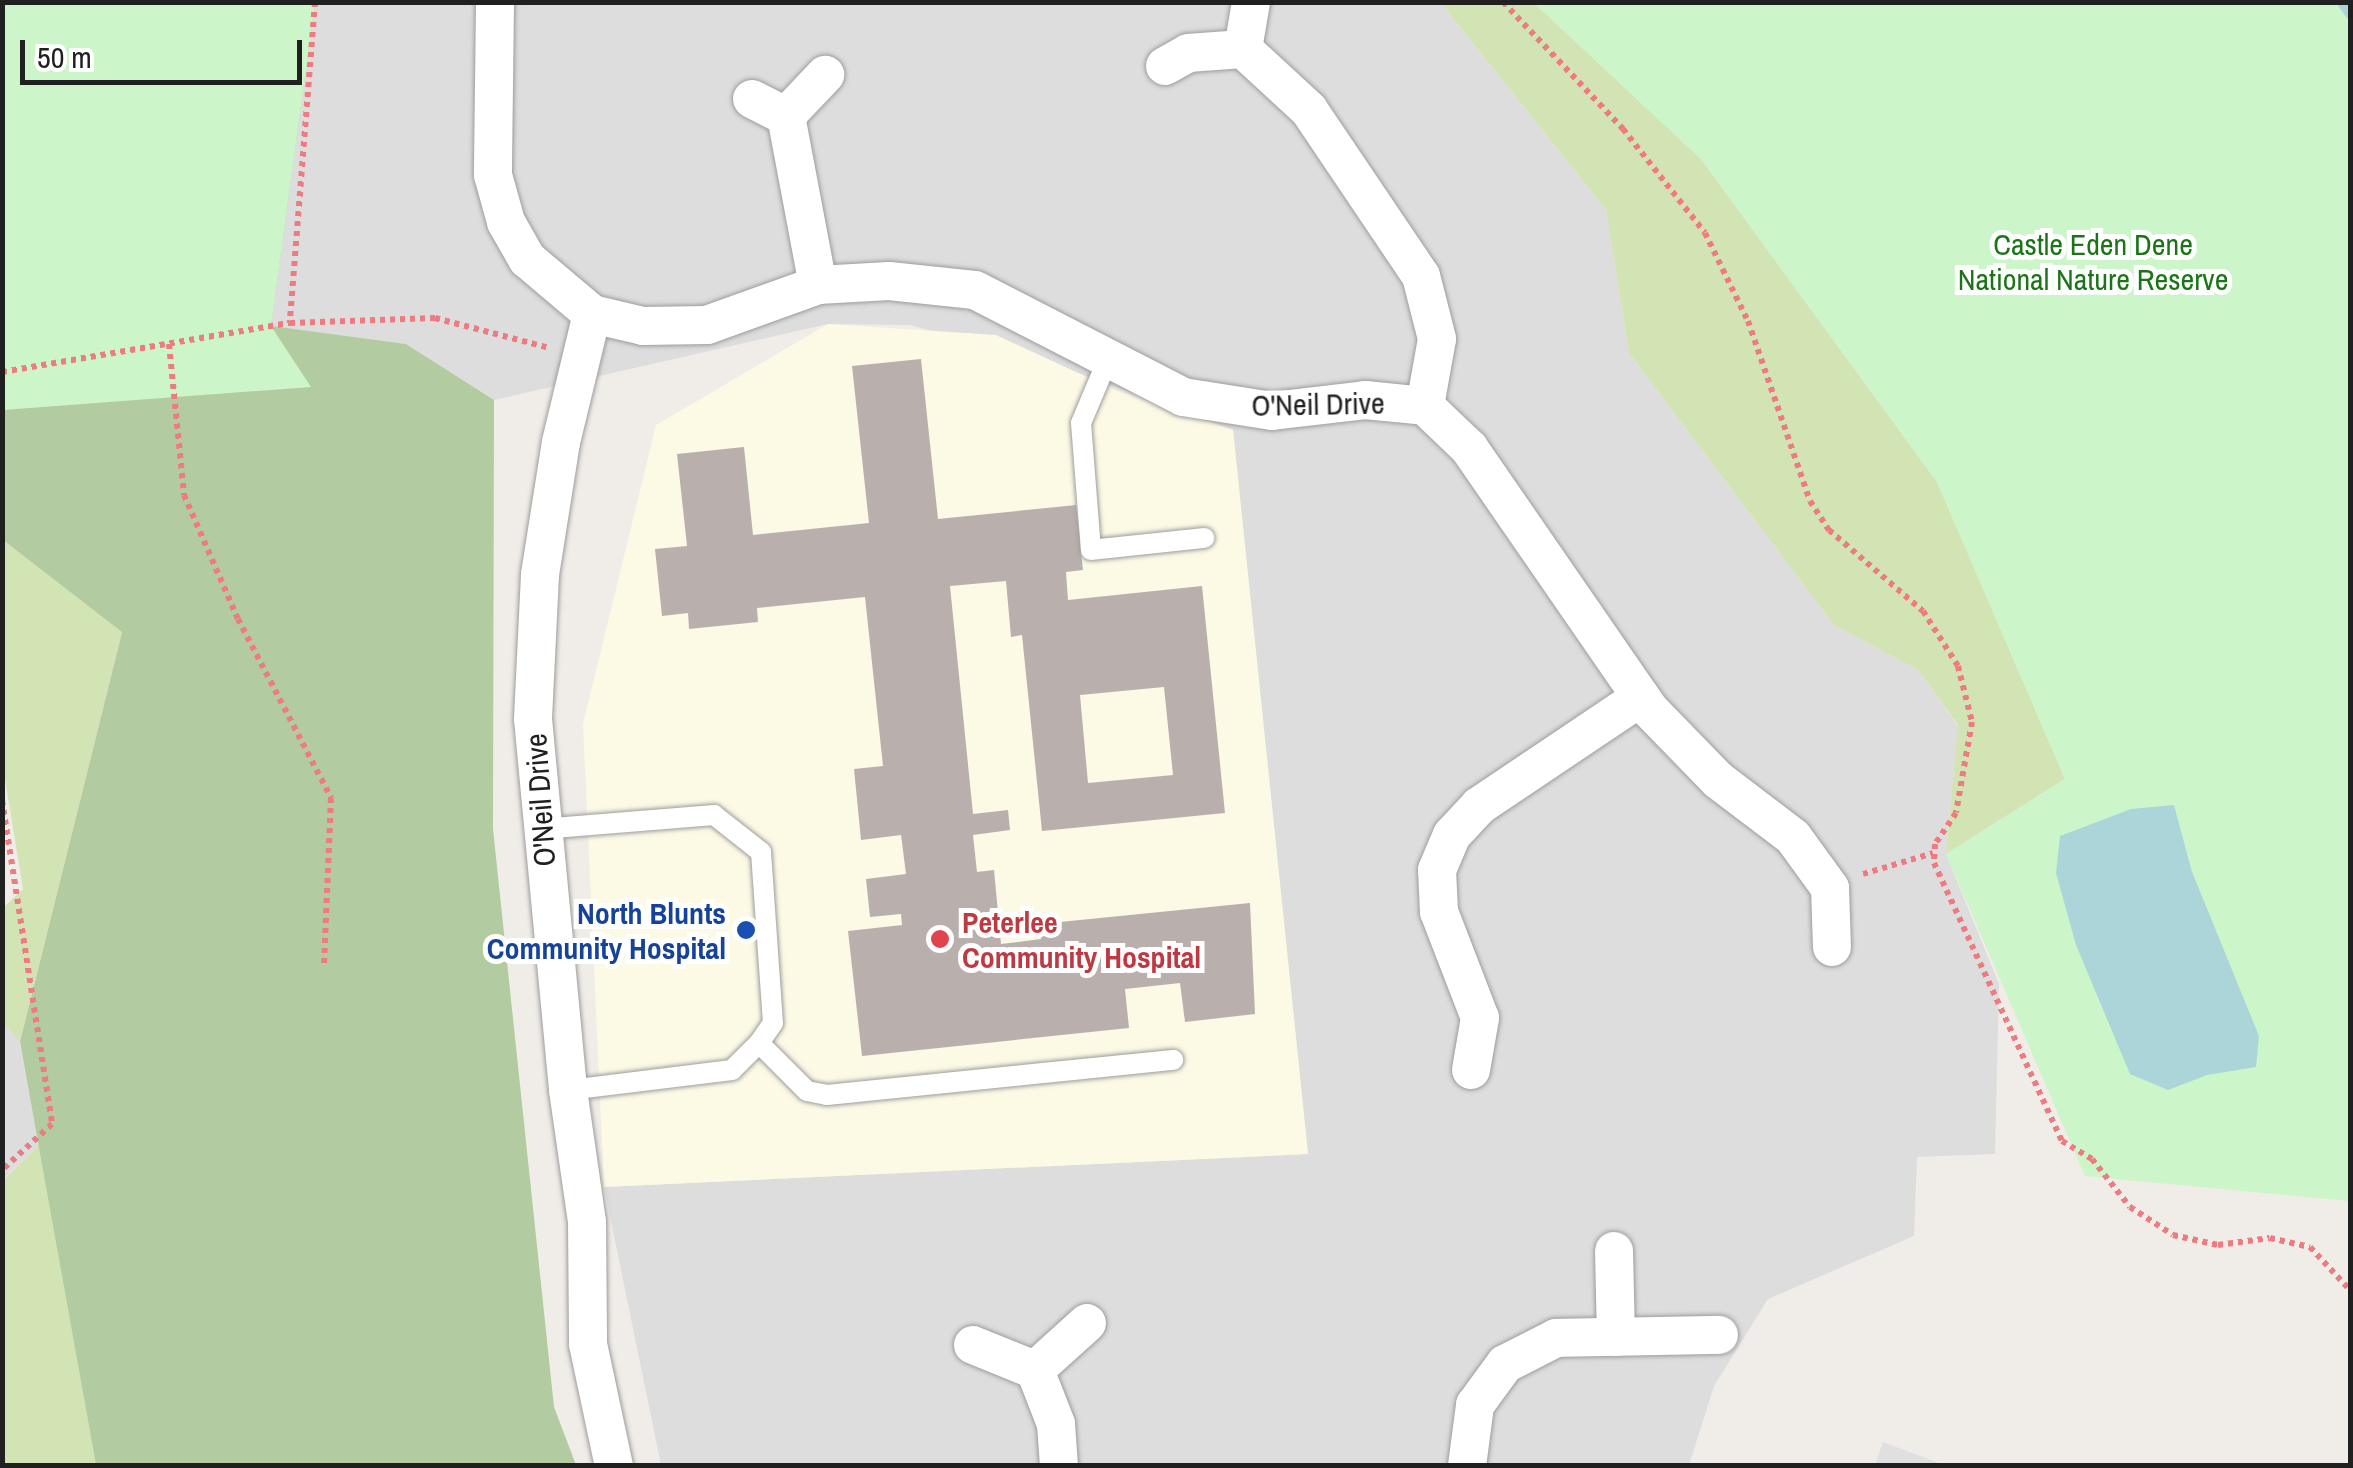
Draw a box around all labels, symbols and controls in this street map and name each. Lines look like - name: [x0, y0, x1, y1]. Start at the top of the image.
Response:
- scale bar: [25, 20, 308, 82]
- text: 50 m: [37, 37, 92, 77]
- park label: Castle Eden Dene National Nature Reserve: [1958, 226, 2228, 296]
- street label: O'Neil Drive: [1251, 385, 1385, 423]
- street label: O'Neil Drive: [517, 732, 563, 868]
- place label: North Blunts Community Hospital: [487, 895, 726, 966]
- place label: Peterlee Community Hospital: [962, 904, 1201, 974]
- marker: North Blunts Community Hospital: [735, 919, 757, 941]
- marker: Peterlee Community Hospital: [927, 926, 953, 952]

